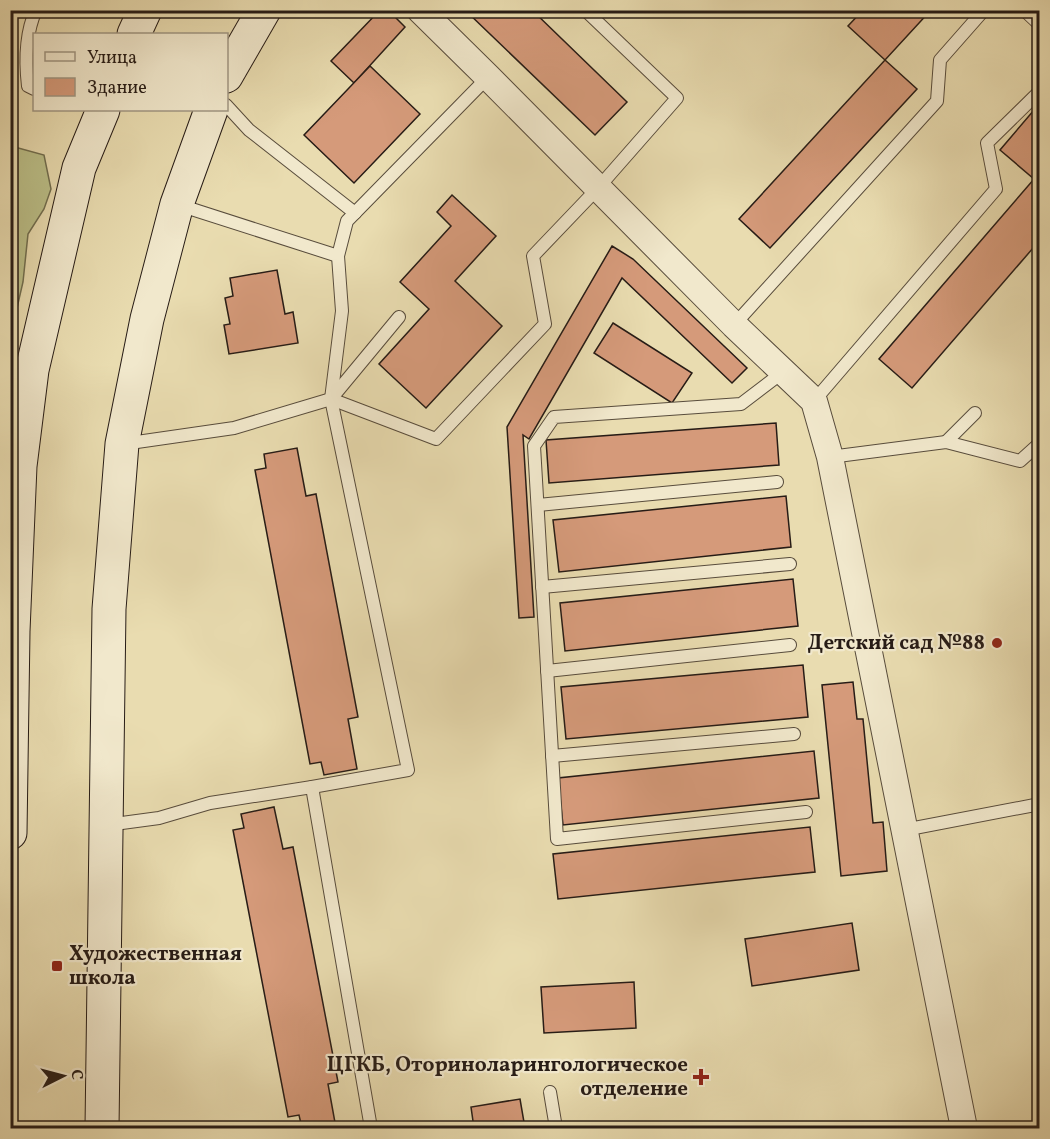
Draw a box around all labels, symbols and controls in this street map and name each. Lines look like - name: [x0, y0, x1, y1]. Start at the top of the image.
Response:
- legend: [33, 33, 228, 111]
- text: Улица: [87, 46, 137, 71]
- text: Здание: [87, 76, 147, 101]
- place label: Детский сад №88: [808, 629, 985, 658]
- marker: Детский сад №88: [990, 636, 1004, 650]
- place label: Художественная школа: [69, 940, 242, 993]
- marker: Художественная школа: [50, 959, 64, 973]
- north arrow: [33, 1046, 93, 1106]
- place label: ЦГКБ, Оториноларингологическое отделение: [327, 1051, 688, 1104]
- text: С: [64, 1068, 87, 1081]
- marker: ЦГКБ, Оториноларингологическое отделение: [692, 1068, 710, 1086]

